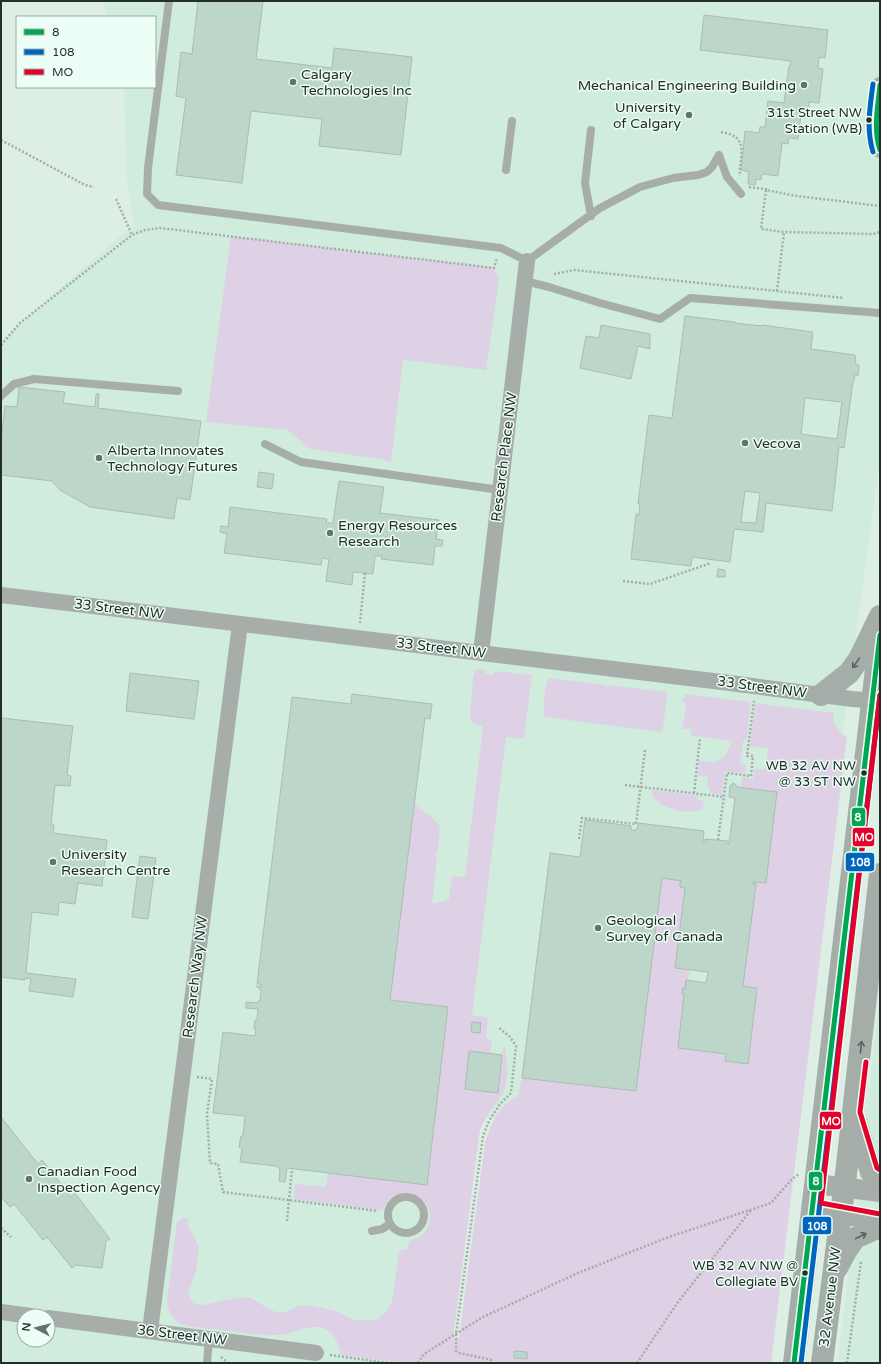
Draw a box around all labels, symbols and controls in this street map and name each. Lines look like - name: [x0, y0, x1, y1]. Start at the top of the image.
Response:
- legend: [16, 16, 156, 88]
- text: 8: [52, 25, 60, 39]
- text: 108: [52, 45, 75, 59]
- text: MO: [52, 65, 74, 79]
- place label: Calgary Technologies Inc: [301, 66, 412, 99]
- marker: Calgary Technologies Inc: [288, 77, 298, 87]
- place label: Mechanical Engineering Building: [578, 77, 796, 94]
- marker: Mechanical Engineering Building: [799, 80, 809, 90]
- place label: University of Calgary: [613, 99, 681, 132]
- place label: 31st Street NW Station (WB): [767, 105, 862, 137]
- marker: University of Calgary: [684, 110, 694, 120]
- marker: 31st Street NW Station (WB): [864, 115, 874, 125]
- street label: Research Place NW: [488, 391, 520, 523]
- place label: Vecova: [753, 435, 801, 452]
- marker: Vecova: [740, 438, 750, 448]
- place label: Alberta Innovates Technology Futures: [107, 442, 238, 475]
- marker: Alberta Innovates Technology Futures: [94, 453, 104, 463]
- place label: Energy Resources Research: [338, 517, 458, 550]
- marker: Energy Resources Research: [325, 528, 335, 538]
- street label: 33 Street NW: [73, 595, 165, 623]
- street label: 33 Street NW: [395, 634, 487, 662]
- one-way arrow: [852, 657, 860, 668]
- street label: 33 Street NW: [716, 672, 808, 702]
- place label: WB 32 AV NW @ 33 ST NW: [766, 758, 856, 790]
- marker: WB 32 AV NW @ 33 ST NW: [859, 768, 869, 778]
- line badge: 8: [851, 807, 866, 827]
- text: 8: [855, 811, 862, 824]
- line badge: MO: [852, 827, 875, 847]
- text: MO: [854, 831, 874, 844]
- place label: University Research Centre: [61, 846, 170, 879]
- line badge: 108: [845, 852, 875, 872]
- text: 108: [850, 856, 870, 869]
- marker: University Research Centre: [48, 857, 58, 867]
- place label: Geological Survey of Canada: [606, 912, 723, 945]
- street label: Research Way NW: [179, 915, 211, 1039]
- marker: Geological Survey of Canada: [593, 923, 603, 933]
- one-way arrow: [857, 1041, 865, 1054]
- line badge: MO: [819, 1111, 842, 1130]
- text: MO: [821, 1115, 841, 1128]
- place label: Canadian Food Inspection Agency: [37, 1163, 161, 1196]
- line badge: 8: [808, 1171, 823, 1191]
- marker: Canadian Food Inspection Agency: [24, 1174, 34, 1184]
- text: 8: [813, 1175, 820, 1188]
- line badge: 108: [802, 1216, 832, 1235]
- text: 108: [807, 1220, 827, 1233]
- one-way arrow: [855, 1232, 867, 1239]
- street label: 32 Avenue NW: [815, 1246, 845, 1348]
- place label: WB 32 AV NW @ Collegiate BV: [693, 1258, 798, 1290]
- marker: WB 32 AV NW @ Collegiate BV: [800, 1268, 810, 1278]
- north arrow: [16, 1308, 56, 1348]
- street label: 36 Street NW: [136, 1321, 228, 1349]
- text: N: [20, 1322, 34, 1332]

